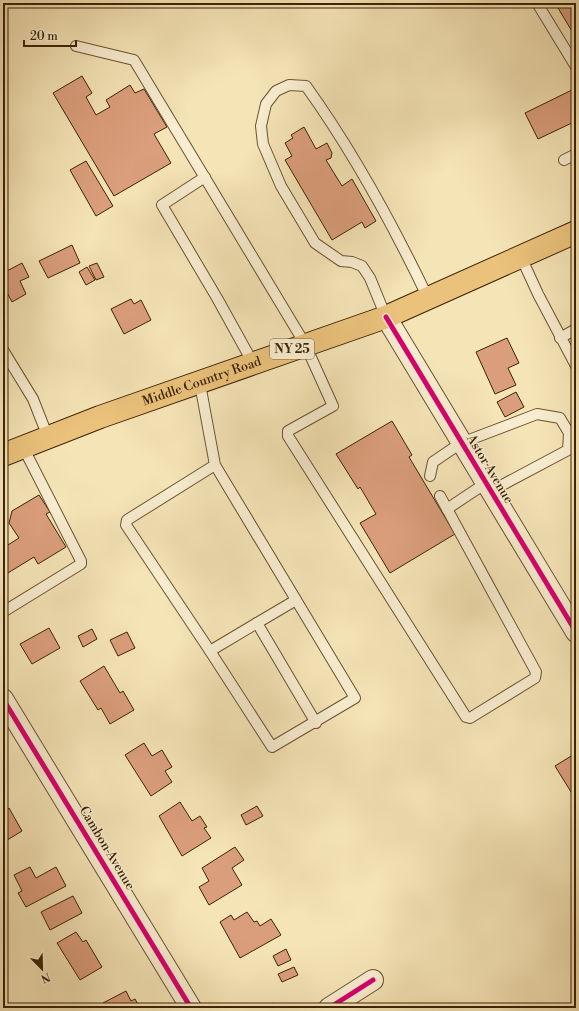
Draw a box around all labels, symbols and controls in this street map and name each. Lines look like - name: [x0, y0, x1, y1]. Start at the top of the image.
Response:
- scale bar: [24, 22, 76, 48]
- text: 20 m: [30, 29, 58, 44]
- road number: NY 25: [270, 339, 314, 359]
- street label: Middle Country Road: [140, 353, 264, 410]
- street label: Astor Avenue: [463, 431, 517, 507]
- street label: Cambon Avenue: [76, 803, 139, 893]
- north arrow: [22, 949, 62, 989]
- text: N: [39, 969, 52, 986]

